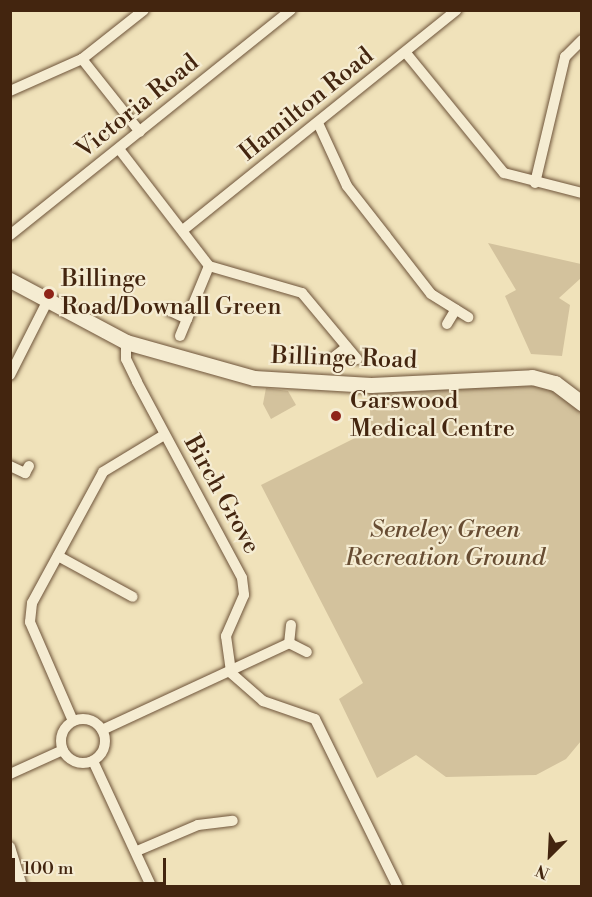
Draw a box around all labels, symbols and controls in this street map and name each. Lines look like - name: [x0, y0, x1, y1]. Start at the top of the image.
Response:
- street label: Hamilton Road: [234, 42, 380, 168]
- street label: Victoria Road: [71, 49, 205, 165]
- place label: Billinge Road/Downall Green: [61, 266, 281, 322]
- marker: Billinge Road/Downall Green: [42, 287, 56, 301]
- street label: Billinge Road: [270, 342, 418, 376]
- place label: Garswood Medical Centre: [350, 388, 515, 444]
- marker: Garswood Medical Centre: [327, 407, 345, 425]
- street label: Birch Grove: [177, 431, 265, 559]
- park label: Seneley Green Recreation Ground: [345, 517, 545, 573]
- north arrow: [520, 825, 580, 885]
- scale bar: [15, 846, 170, 884]
- text: 100 m: [23, 857, 74, 880]
- text: N: [533, 860, 553, 883]

